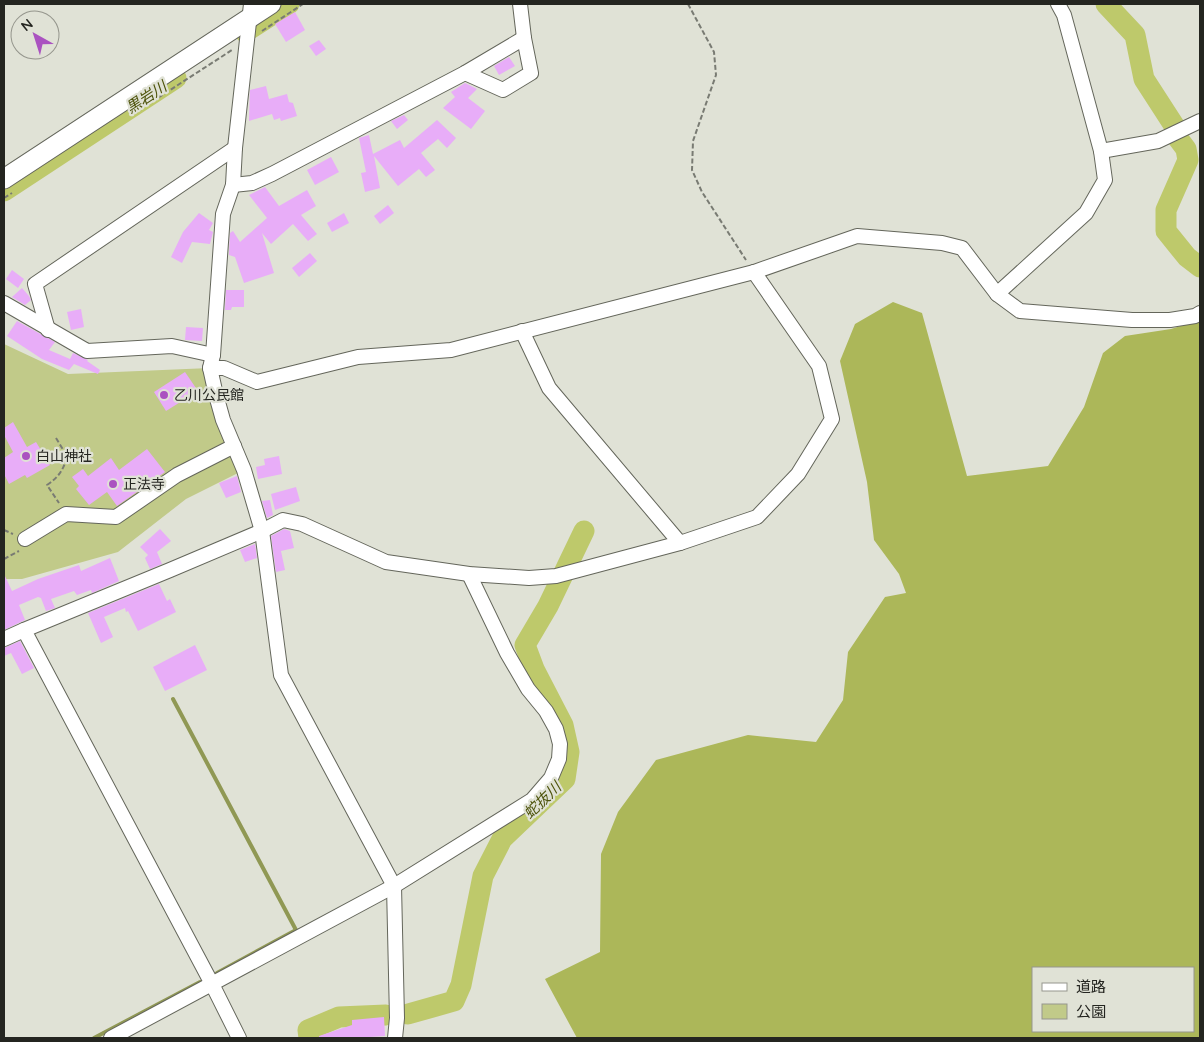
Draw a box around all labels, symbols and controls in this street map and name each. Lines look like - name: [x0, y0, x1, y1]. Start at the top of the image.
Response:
- north arrow: [10, 10, 60, 60]
- text: N: [17, 15, 36, 35]
- water label: 黒岩川: [122, 76, 172, 117]
- place label: 乙川公民館: [174, 386, 244, 404]
- marker: 乙川公民館: [158, 389, 170, 401]
- place label: 白山神社: [36, 447, 92, 465]
- marker: 白山神社: [20, 450, 32, 462]
- place label: 正法寺: [123, 475, 165, 493]
- marker: 正法寺: [107, 478, 119, 490]
- water label: 蛇抜川: [519, 776, 566, 822]
- legend: [1032, 967, 1194, 1032]
- text: 道路: [1076, 977, 1106, 996]
- text: 公園: [1076, 1002, 1106, 1021]

